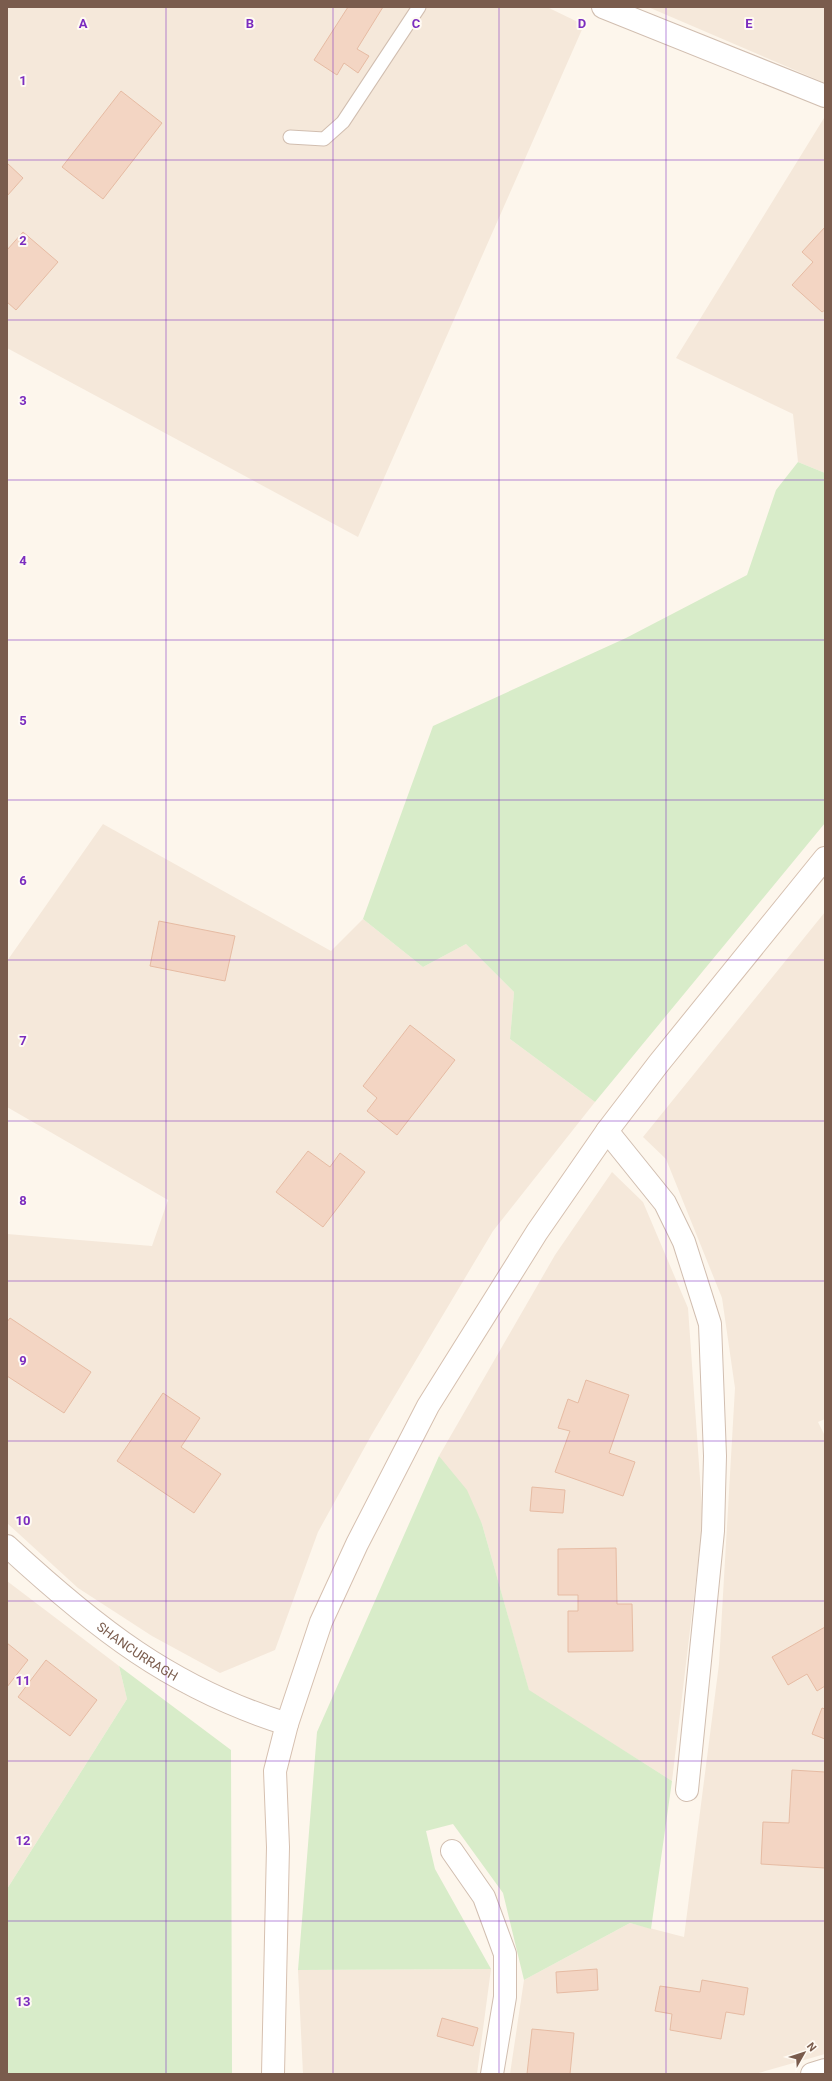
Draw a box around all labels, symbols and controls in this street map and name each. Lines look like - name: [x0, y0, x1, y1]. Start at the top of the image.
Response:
- text: A: [79, 16, 88, 31]
- text: B: [246, 16, 254, 31]
- text: C: [412, 16, 421, 31]
- text: D: [578, 16, 586, 31]
- text: E: [745, 16, 753, 31]
- text: 1: [19, 73, 27, 88]
- text: 2: [19, 233, 27, 248]
- text: 3: [19, 393, 27, 408]
- text: 4: [19, 553, 27, 568]
- text: 5: [19, 713, 27, 728]
- text: 6: [19, 873, 27, 888]
- text: 7: [19, 1033, 27, 1048]
- text: 8: [19, 1193, 27, 1208]
- text: 9: [19, 1353, 27, 1368]
- text: 10: [16, 1513, 30, 1528]
- street label: SHANCURRAGH: [94, 1619, 181, 1683]
- text: 11: [16, 1673, 30, 1688]
- text: 12: [16, 1833, 30, 1848]
- text: 13: [16, 1994, 30, 2009]
- north arrow: [784, 2033, 824, 2073]
- text: N: [804, 2040, 819, 2054]

